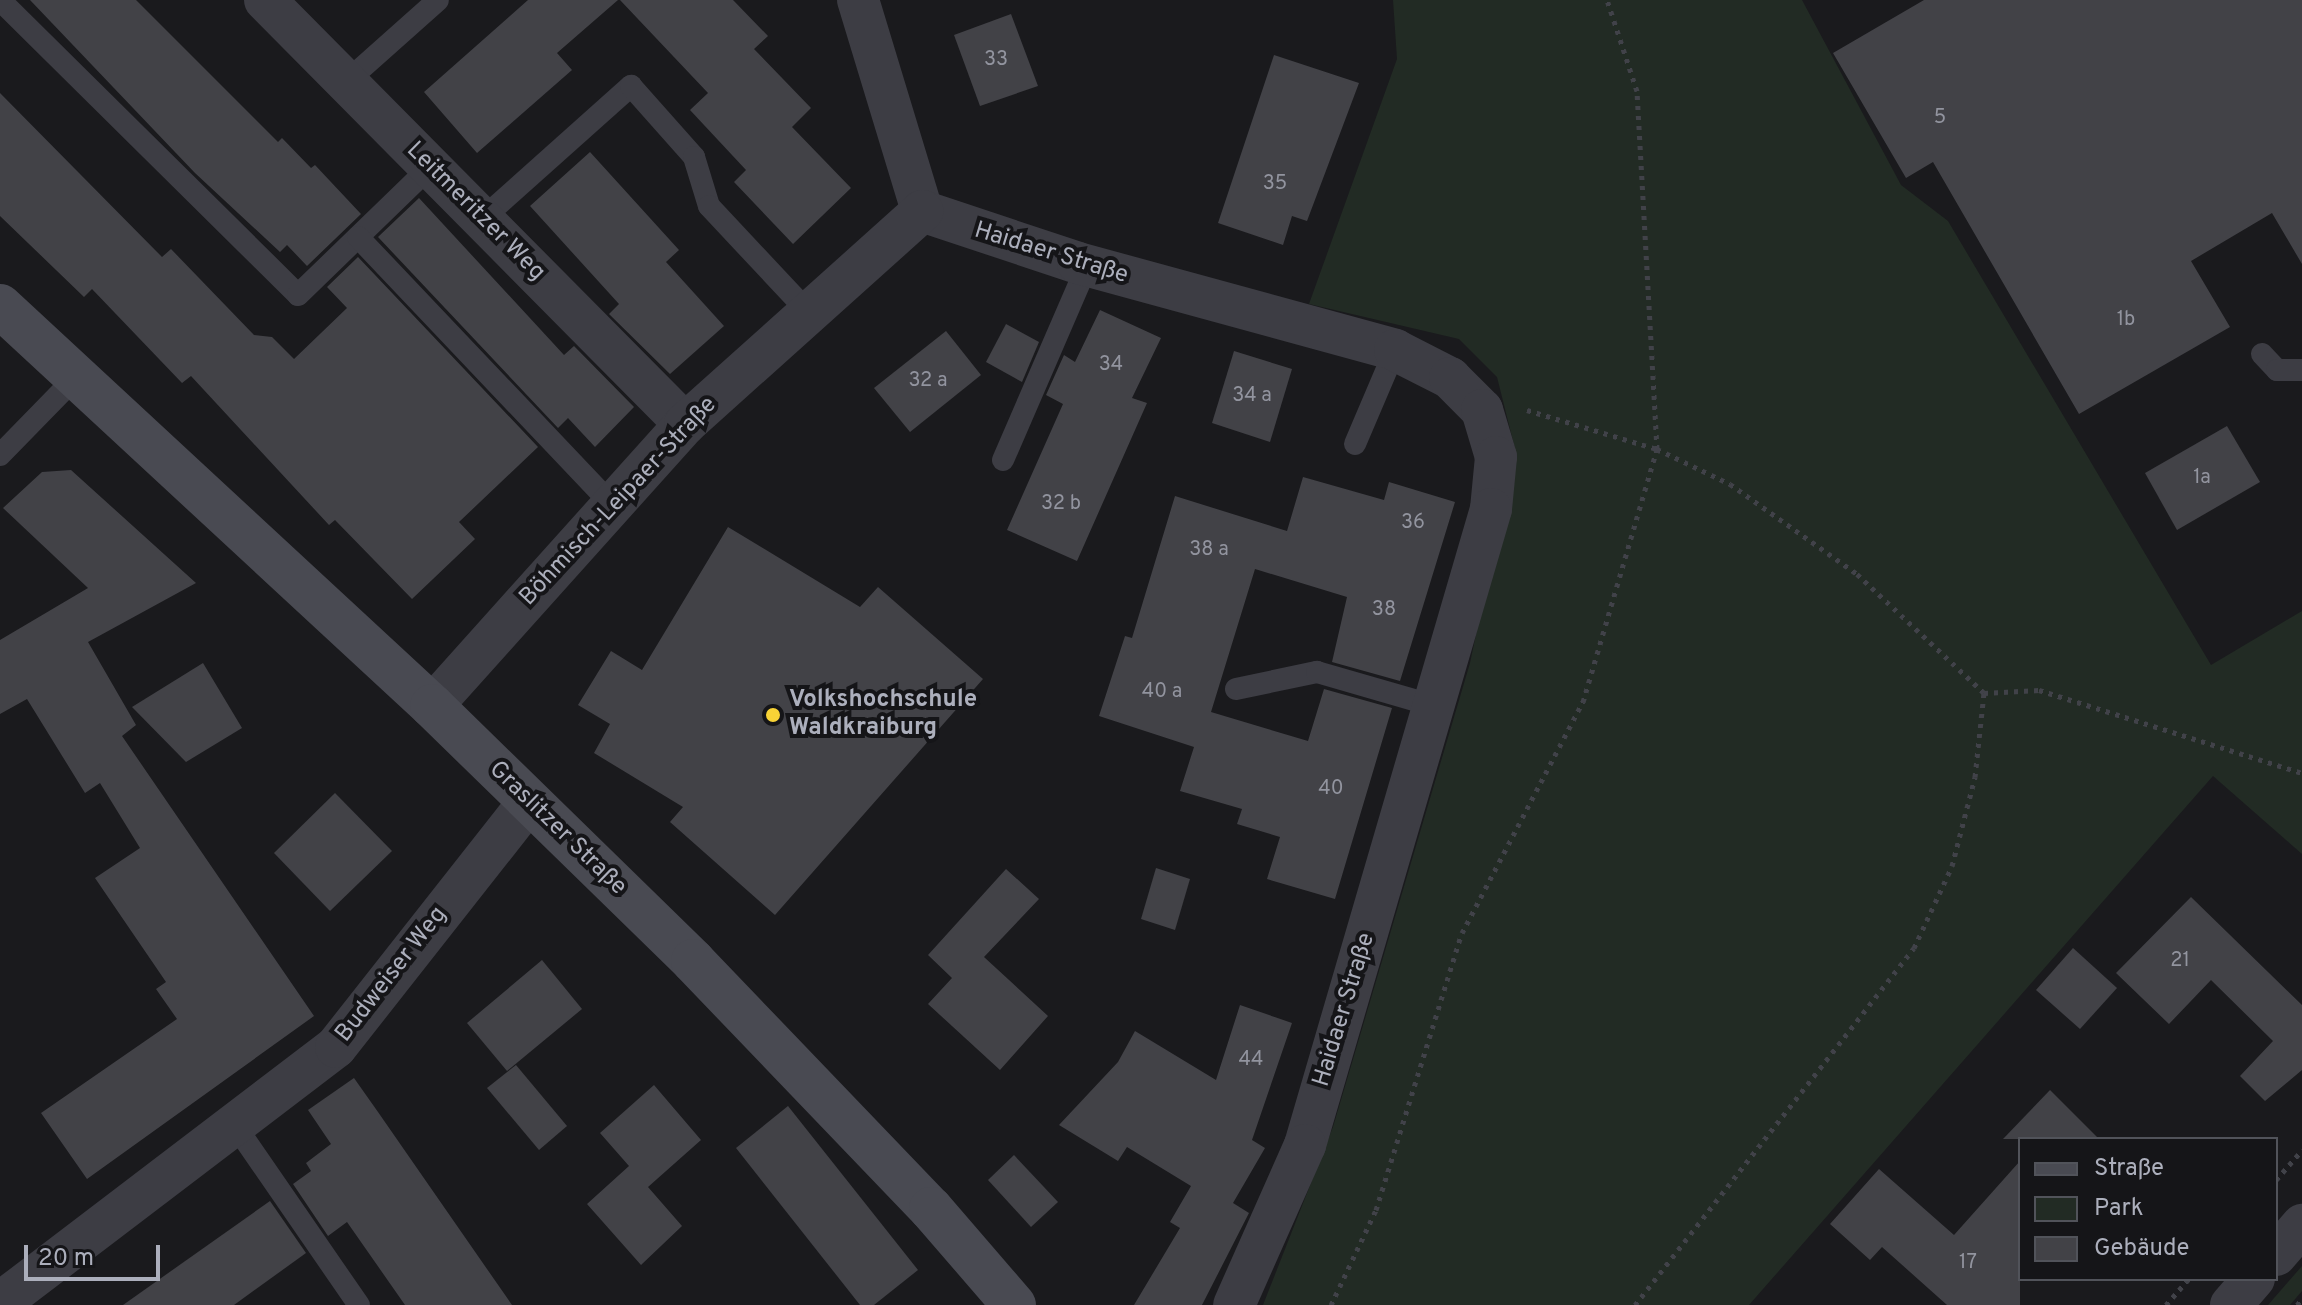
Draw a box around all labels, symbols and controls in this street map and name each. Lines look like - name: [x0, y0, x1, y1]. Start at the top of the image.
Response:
- house number: 33: [984, 48, 1008, 72]
- house number: 5: [1934, 106, 1946, 130]
- street label: Leitmeritzer Weg: [399, 136, 551, 288]
- house number: 35: [1263, 172, 1287, 196]
- street label: Haidaer Straße: [971, 217, 1131, 291]
- house number: 1b: [2117, 308, 2135, 332]
- house number: 34: [1099, 353, 1123, 377]
- house number: 32 a: [908, 369, 948, 393]
- house number: 34 a: [1232, 384, 1272, 408]
- street label: Böhmisch-Leipaer-Straße: [514, 391, 724, 613]
- house number: 1a: [2193, 466, 2211, 490]
- house number: 32 b: [1041, 492, 1081, 516]
- house number: 36: [1401, 511, 1425, 535]
- house number: 38 a: [1189, 538, 1229, 562]
- house number: 38: [1372, 598, 1396, 622]
- house number: 40 a: [1142, 680, 1182, 704]
- place label: Volkshochschule Waldkraiburg: [789, 687, 977, 743]
- marker: Volkshochschule Waldkraiburg: [764, 706, 782, 724]
- street label: Graslitzer Straße: [482, 756, 632, 902]
- house number: 40: [1318, 777, 1344, 801]
- street label: Budweiser Weg: [330, 901, 454, 1049]
- street label: Haidaer Straße: [1308, 930, 1382, 1090]
- house number: 21: [2170, 949, 2190, 973]
- house number: 44: [1239, 1048, 1263, 1072]
- legend: [2018, 1137, 2278, 1281]
- text: Straße: [2094, 1154, 2164, 1184]
- text: Park: [2094, 1194, 2144, 1224]
- scale bar: [28, 1229, 164, 1279]
- text: Gebäude: [2094, 1234, 2189, 1264]
- text: 20 m: [38, 1244, 94, 1274]
- house number: 17: [1959, 1251, 1977, 1275]

